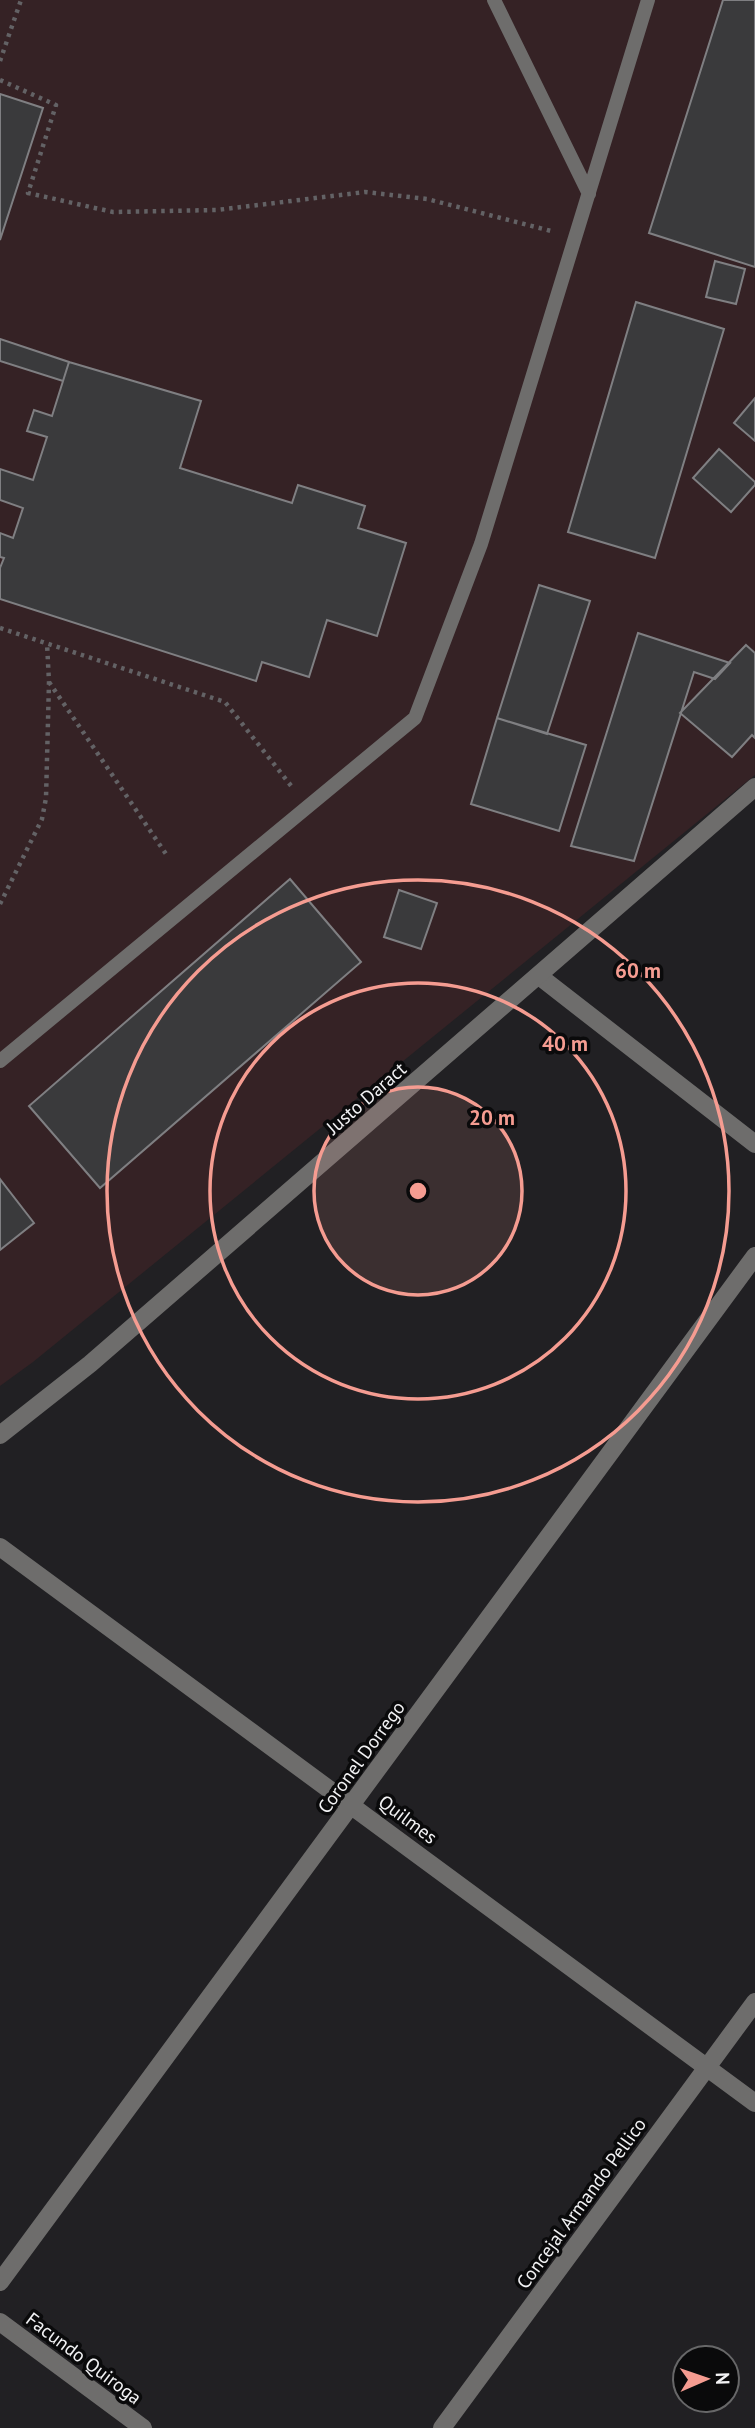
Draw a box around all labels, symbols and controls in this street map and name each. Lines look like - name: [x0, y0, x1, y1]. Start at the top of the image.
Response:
- text: 60 m: [615, 957, 661, 984]
- text: 40 m: [542, 1030, 588, 1057]
- street label: Justo Daract: [320, 1056, 411, 1140]
- text: 20 m: [469, 1104, 515, 1131]
- centre of rings: [406, 1179, 430, 1203]
- street label: Coronel Dorrego: [312, 1696, 410, 1818]
- street label: Quilmes: [374, 1789, 442, 1849]
- street label: Concejal Armando Pellico: [511, 2113, 651, 2293]
- street label: Facundo Quiroga: [21, 2307, 147, 2409]
- north arrow: [671, 2344, 741, 2414]
- text: N: [711, 2372, 735, 2385]

